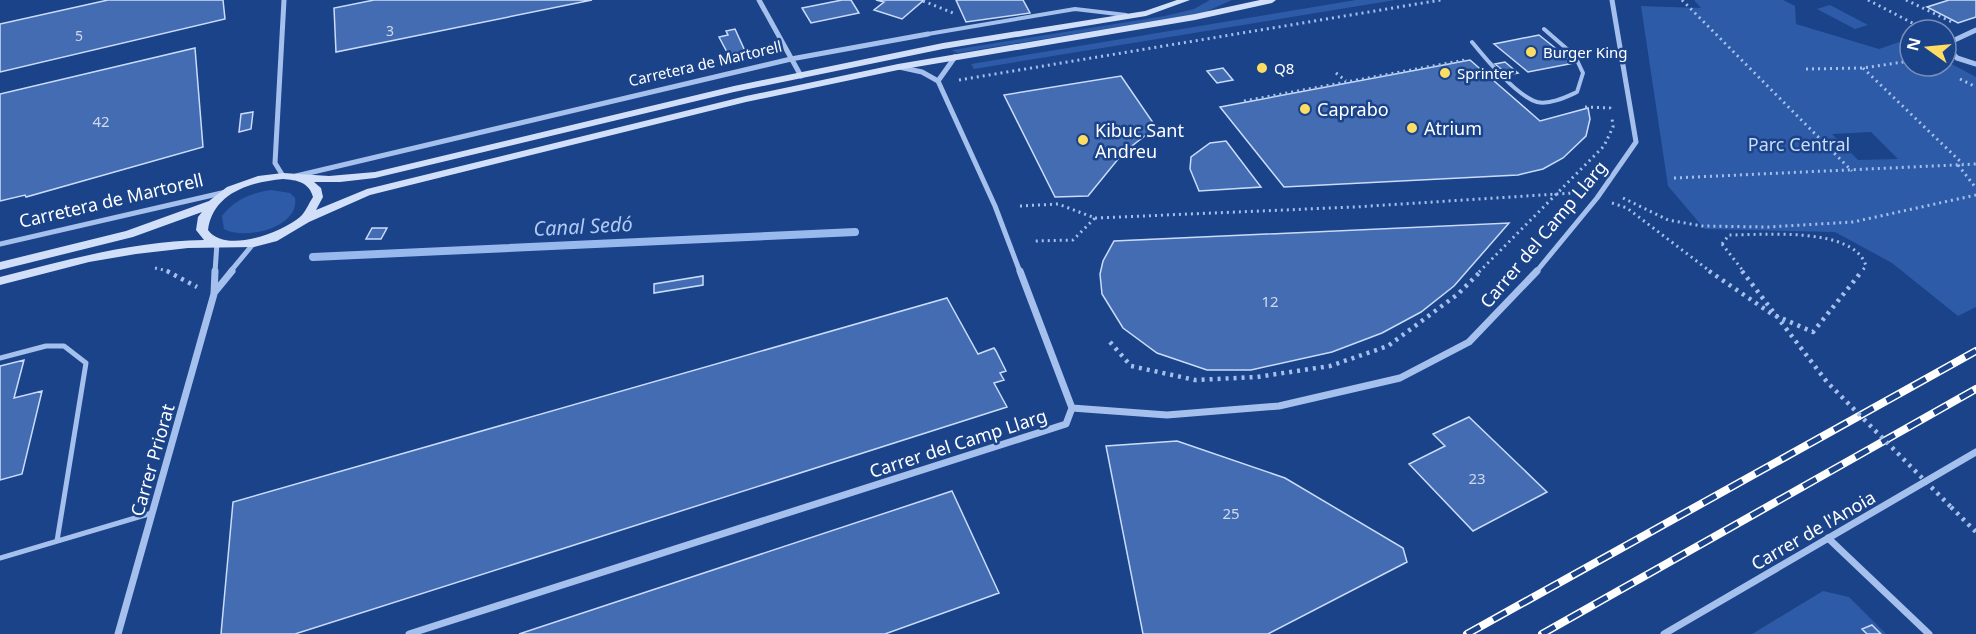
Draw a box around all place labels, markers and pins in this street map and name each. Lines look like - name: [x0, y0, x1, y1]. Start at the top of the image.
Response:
- place label: Burger King: [1543, 42, 1628, 62]
- marker: Burger King: [1524, 45, 1538, 59]
- place label: Q8: [1274, 58, 1294, 78]
- marker: Q8: [1255, 61, 1269, 75]
- place label: Sprinter: [1457, 63, 1514, 83]
- marker: Sprinter: [1438, 66, 1452, 80]
- place label: Caprabo: [1317, 97, 1389, 121]
- marker: Caprabo: [1298, 102, 1312, 116]
- place label: Atrium: [1424, 116, 1482, 140]
- place label: Kibuc Sant Andreu: [1095, 118, 1184, 163]
- marker: Atrium: [1405, 121, 1419, 135]
- marker: Kibuc Sant Andreu: [1076, 133, 1090, 147]

